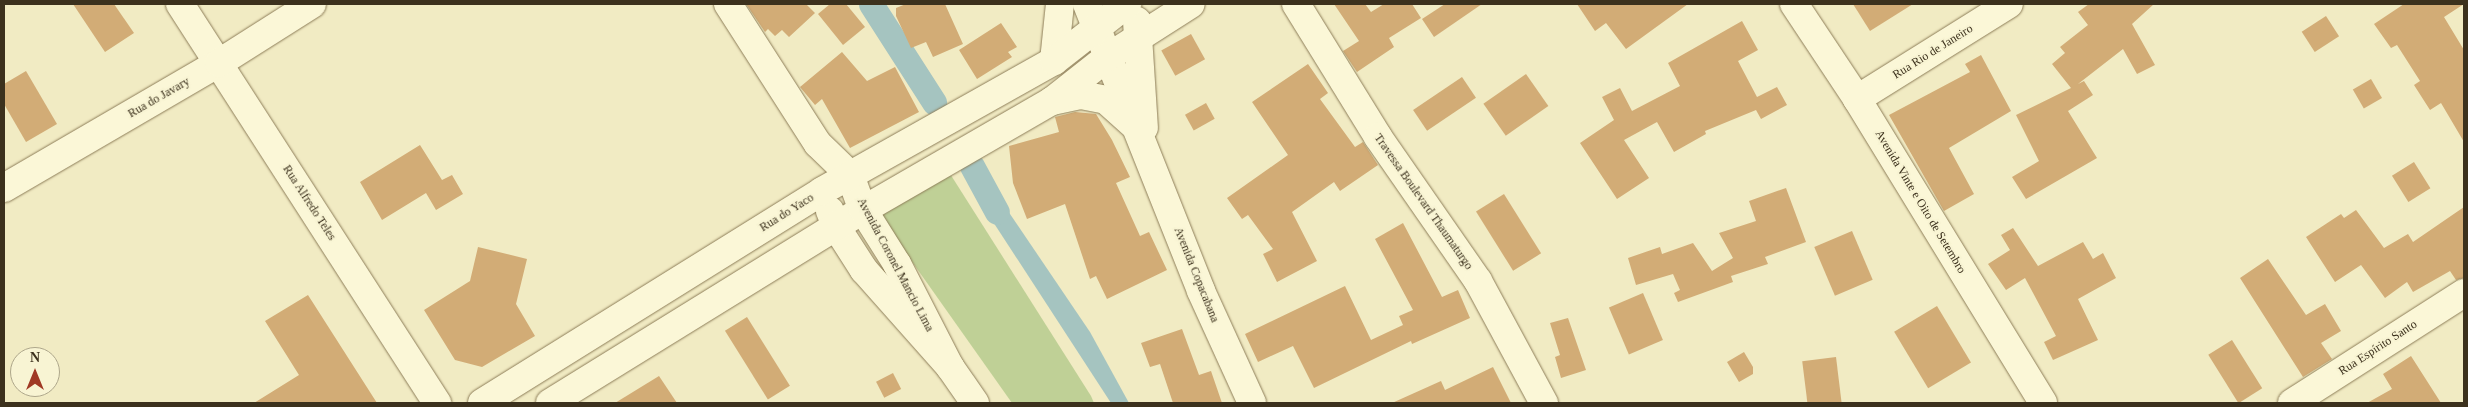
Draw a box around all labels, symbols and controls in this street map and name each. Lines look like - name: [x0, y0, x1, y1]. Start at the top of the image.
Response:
- street label: Rua Rio de Janeiro: [1890, 22, 1976, 82]
- street label: Rua do Javary: [126, 75, 192, 121]
- street label: Avenida Vinte e Oito de Setembro: [1871, 128, 1969, 276]
- street label: Travessa Boulevard Thaumaturgo: [1370, 131, 1476, 273]
- street label: Rua Alfredo Teles: [279, 162, 339, 244]
- street label: Rua do Yaco: [757, 191, 817, 235]
- street label: Avenida Coronel Mancio Lima: [854, 196, 936, 334]
- street label: Avenida Copacabana: [1170, 225, 1222, 325]
- street label: Rua Espírito Santo: [2336, 317, 2420, 379]
- north arrow: [10, 347, 60, 397]
- text: N: [30, 350, 40, 365]

